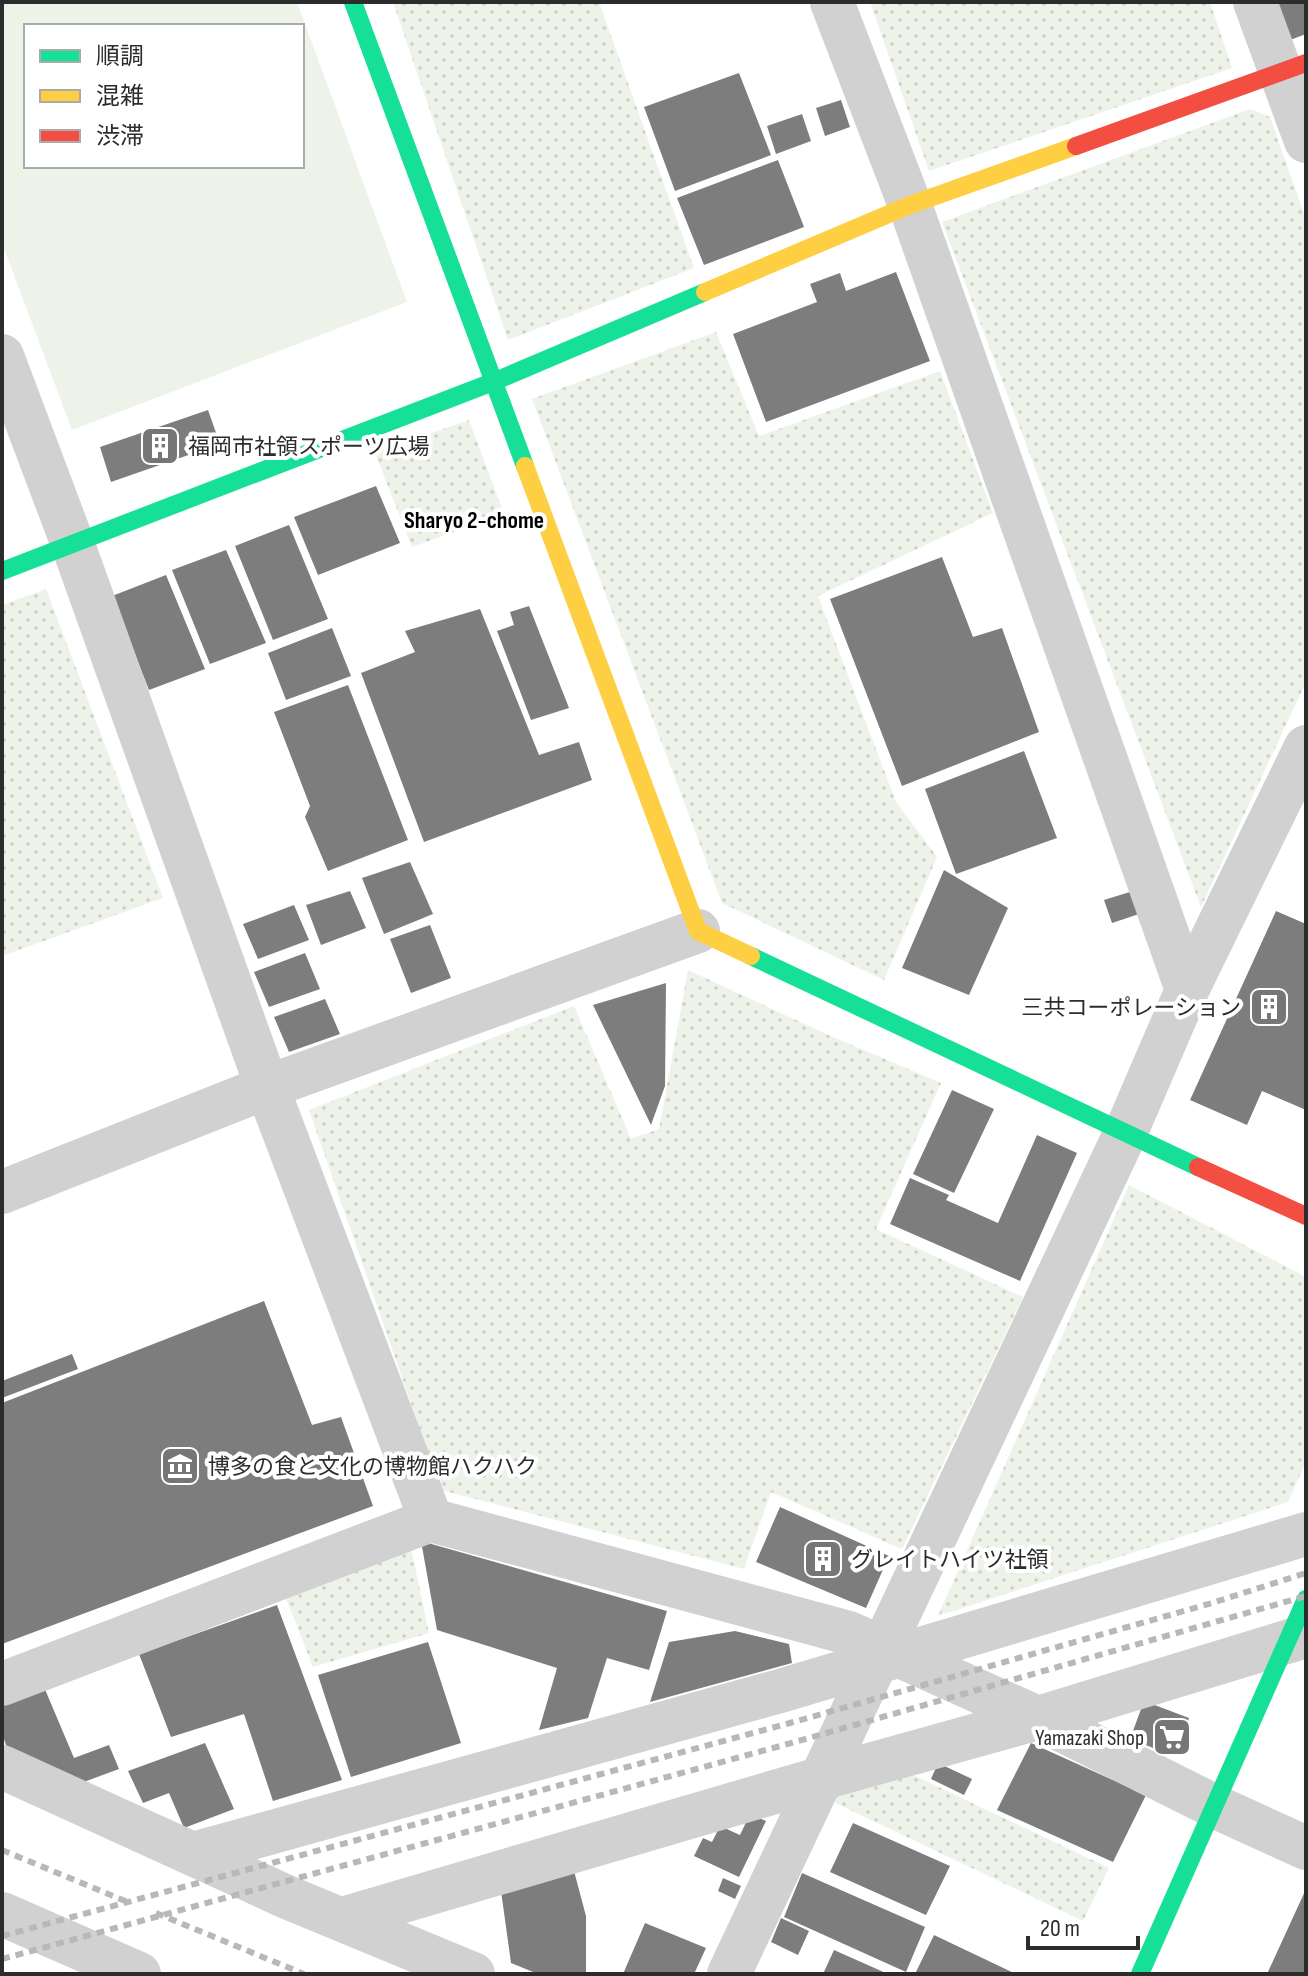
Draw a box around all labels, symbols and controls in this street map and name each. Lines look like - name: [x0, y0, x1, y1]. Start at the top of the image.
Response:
- legend: [24, 24, 304, 168]
- text: 順調: [96, 42, 144, 71]
- text: 混雑: [96, 82, 144, 111]
- text: 渋滞: [96, 122, 144, 151]
- building icon: 福岡市社領スポーツ広場: [139, 425, 181, 467]
- place label: 福岡市社領スポーツ広場: [188, 434, 430, 461]
- district label: Sharyo 2-chome: [404, 506, 544, 535]
- building icon: 三共コーポレーション: [1248, 986, 1290, 1028]
- place label: 三共コーポレーション: [1021, 995, 1241, 1022]
- museum icon: 博多の食と文化の博物館ハクハク: [159, 1445, 201, 1487]
- place label: 博多の食と文化の博物館ハクハク: [208, 1454, 537, 1481]
- building icon: グレイトハイツ社領: [802, 1538, 844, 1580]
- place label: グレイトハイツ社領: [851, 1547, 1049, 1574]
- supermarket icon: Yamazaki Shop: [1151, 1716, 1193, 1758]
- place label: Yamazaki Shop: [1035, 1725, 1144, 1752]
- scale bar: [1028, 1900, 1138, 1950]
- text: 20 m: [1040, 1914, 1080, 1943]

